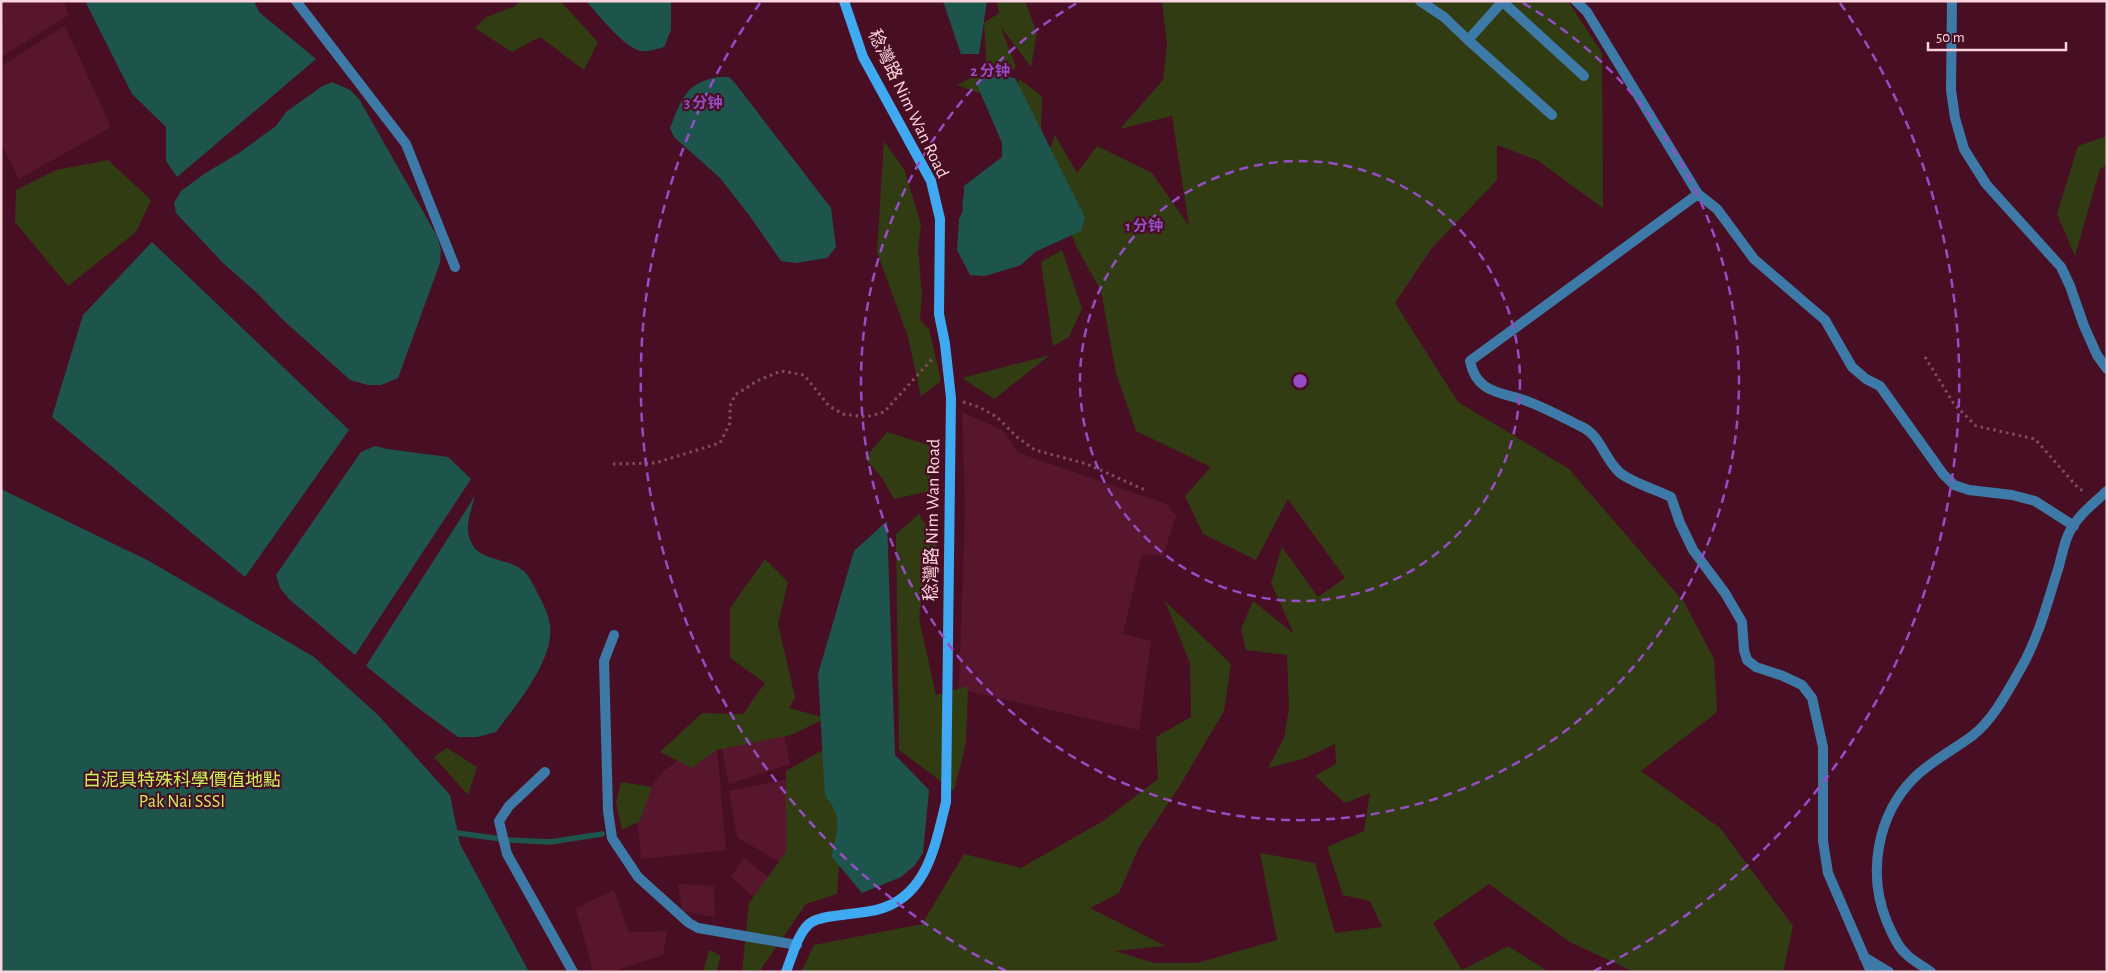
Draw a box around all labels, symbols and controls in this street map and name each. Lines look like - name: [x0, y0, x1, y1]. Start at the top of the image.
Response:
- scale bar: [1928, 20, 2066, 52]
- street label: 稔灣路 Nim Wan Road: [864, 26, 953, 181]
- text: 50 m: [1936, 30, 1965, 45]
- text: 2 分钟: [970, 63, 1010, 79]
- text: 3 分钟: [684, 95, 722, 111]
- text: 1 分钟: [1125, 218, 1163, 234]
- centre of rings: [1291, 372, 1309, 390]
- street label: 稔灣路 Nim Wan Road: [921, 439, 943, 601]
- park label: 白泥具特殊科學價值地點 Pak Nai SSSI: [83, 770, 281, 811]

